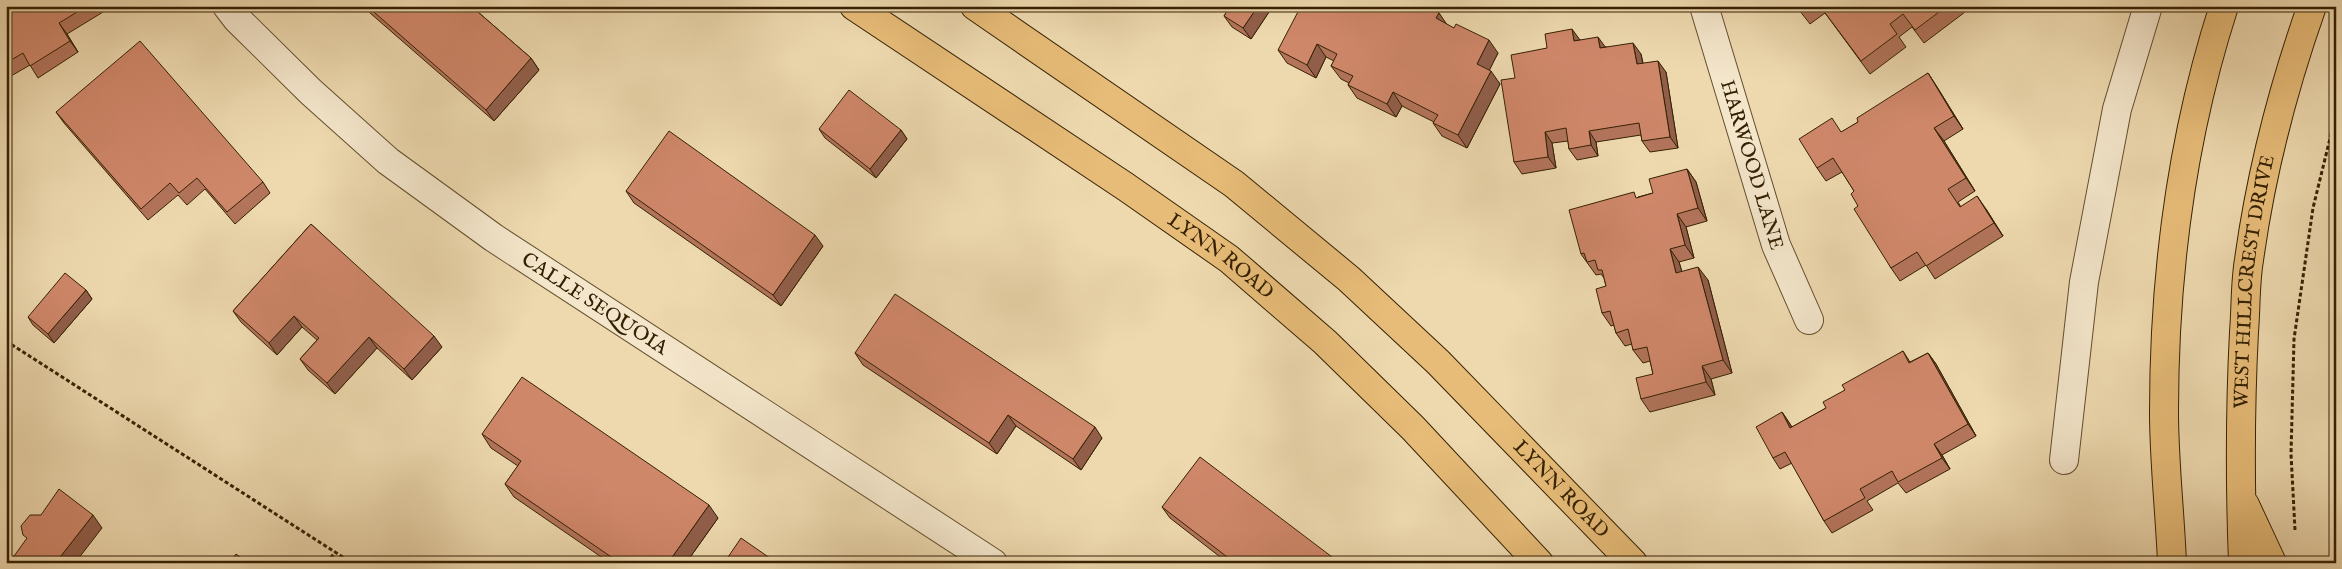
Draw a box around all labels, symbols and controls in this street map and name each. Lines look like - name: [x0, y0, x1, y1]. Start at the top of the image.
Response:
- street label: HARWOOD LANE: [1714, 77, 1789, 253]
- street label: WEST HILLCREST DRIVE: [2229, 153, 2280, 409]
- street label: LYNN ROAD: [1163, 208, 1279, 305]
- street label: CALLE SEQUOIA: [517, 247, 673, 361]
- street label: LYNN ROAD: [1508, 435, 1614, 543]

